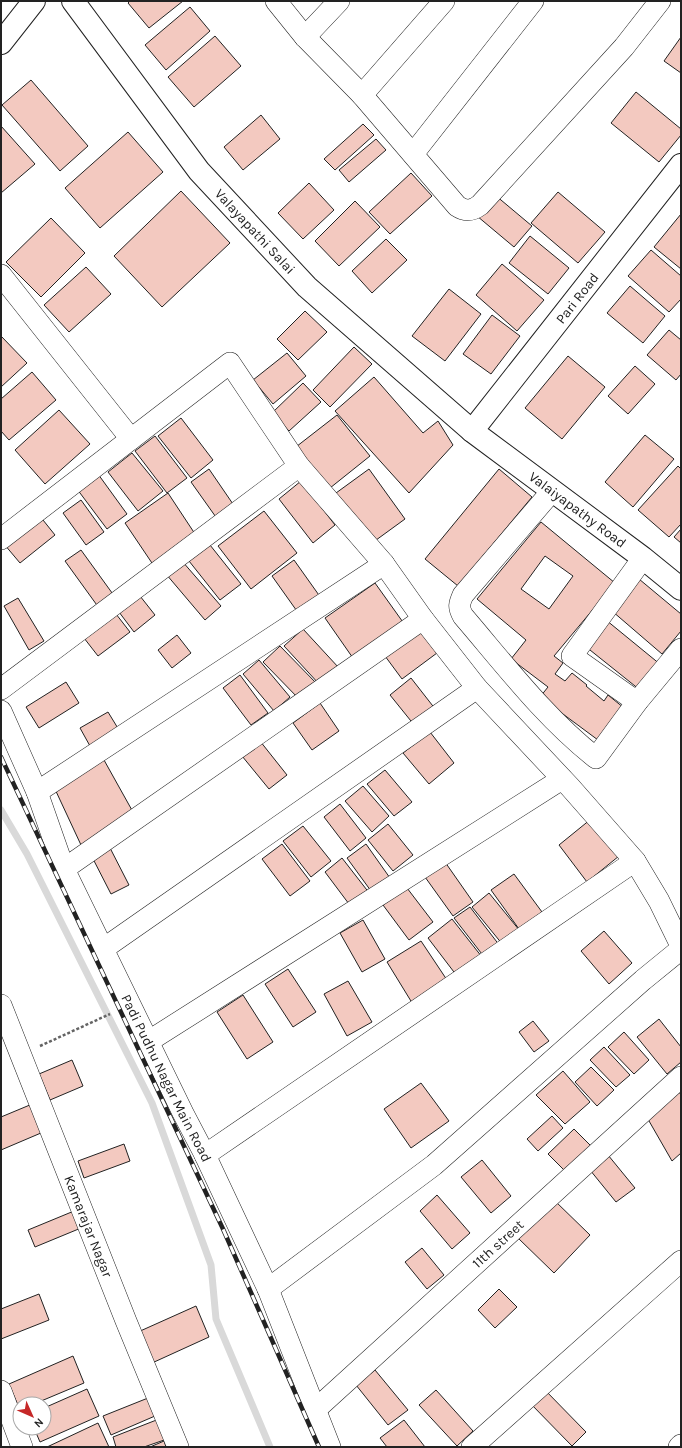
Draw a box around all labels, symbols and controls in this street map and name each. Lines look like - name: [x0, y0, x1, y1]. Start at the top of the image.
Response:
- street label: Valayapathi Salai: [211, 186, 299, 278]
- street label: Pari Road: [552, 269, 603, 327]
- street label: Valaiyapathy Road: [525, 468, 629, 552]
- street label: Padi Pudhu Nagar Main Road: [117, 991, 215, 1165]
- street label: Kamarajar Nagar: [60, 1173, 116, 1281]
- street label: 11th street: [469, 1216, 527, 1272]
- north arrow: [12, 1396, 52, 1436]
- text: N: [31, 1415, 46, 1430]

